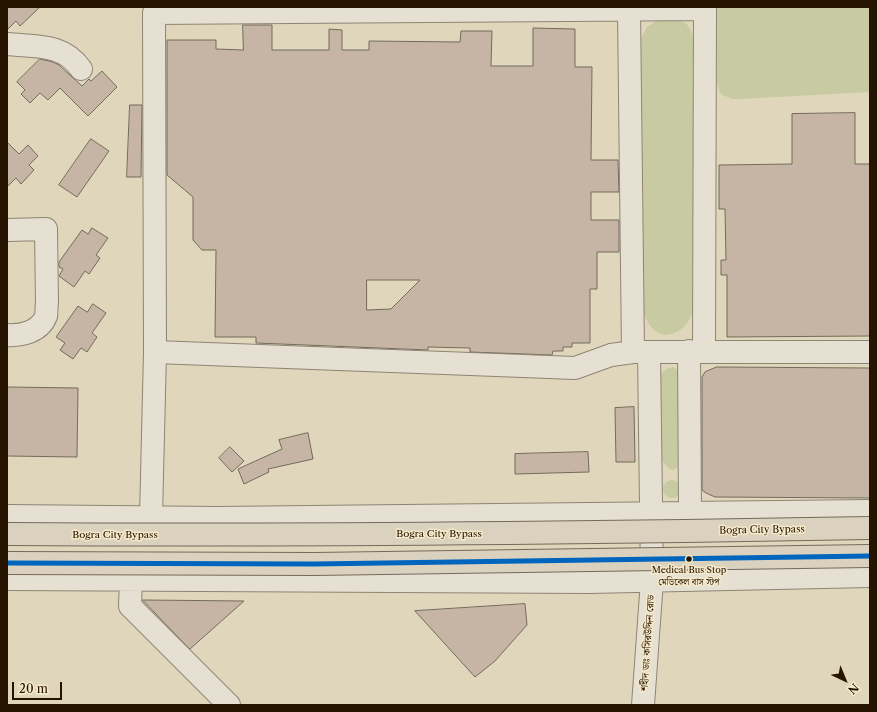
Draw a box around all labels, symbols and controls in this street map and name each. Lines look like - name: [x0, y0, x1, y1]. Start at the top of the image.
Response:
- street label: Bogra City Bypass: [719, 523, 805, 537]
- street label: Bogra City Bypass: [396, 528, 482, 540]
- street label: Bogra City Bypass: [72, 529, 158, 541]
- marker: Medical Bus Stop মেডিকেল বাস স্টপ: [684, 554, 694, 564]
- place label: Medical Bus Stop মেডিকেল বাস স্টপ: [652, 565, 726, 586]
- street label: শহীদ ডাঃ কসিরউদ্দিন রোড: [639, 595, 657, 691]
- north arrow: [825, 660, 865, 700]
- scale bar: [14, 674, 64, 700]
- text: N: [845, 680, 862, 697]
- text: 20 m: [19, 681, 48, 696]

